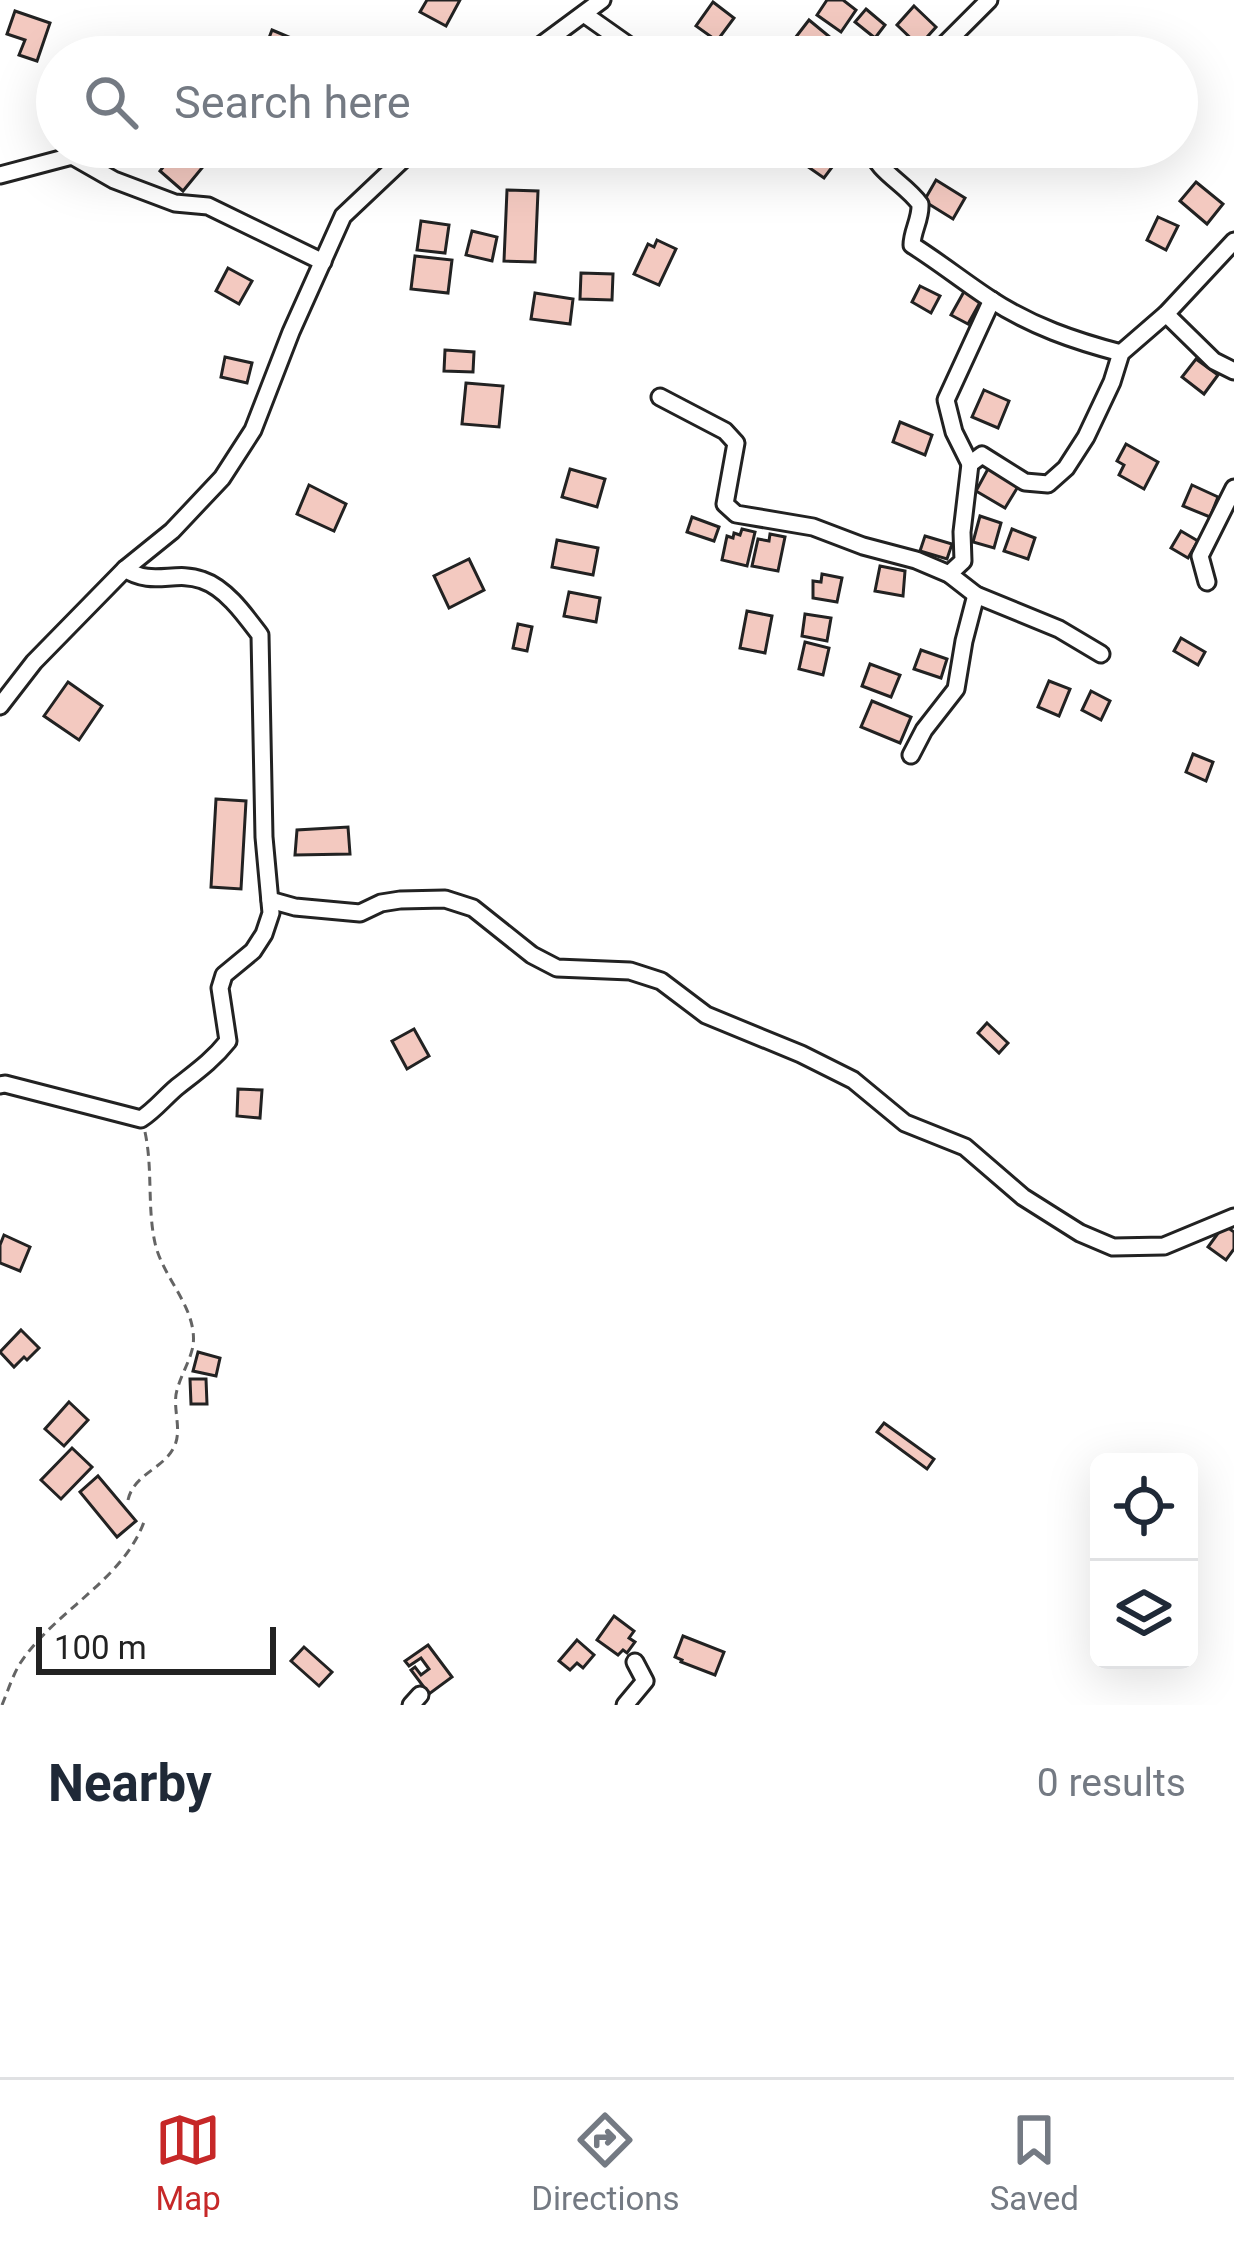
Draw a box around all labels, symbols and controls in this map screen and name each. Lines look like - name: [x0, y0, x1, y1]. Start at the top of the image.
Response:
- search box: [36, 36, 1198, 168]
- icon: search: [78, 69, 144, 135]
- text: Search here: [174, 76, 411, 129]
- map controls: [1090, 1453, 1198, 1669]
- button: locate: [1090, 1453, 1198, 1561]
- button: layers: [1090, 1561, 1198, 1669]
- scale bar: [36, 1621, 276, 1674]
- text: 100 m: [54, 1628, 147, 1667]
- text: Nearby: [48, 1754, 212, 1813]
- text: 0 results: [1037, 1760, 1186, 1806]
- tab: Map: [155, 2107, 221, 2218]
- tab: Directions: [531, 2107, 680, 2218]
- tab: Saved: [990, 2107, 1079, 2218]

